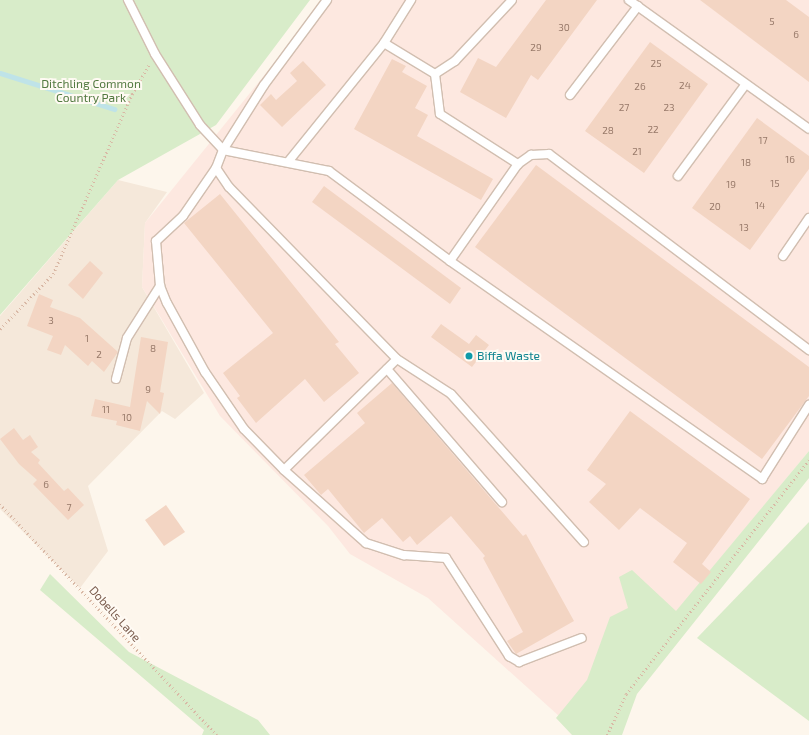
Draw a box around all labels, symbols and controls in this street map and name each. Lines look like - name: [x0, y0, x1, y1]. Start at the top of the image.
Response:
- house number: 5: [769, 16, 775, 28]
- house number: 30: [558, 22, 570, 34]
- house number: 6: [793, 29, 799, 41]
- house number: 29: [530, 42, 542, 54]
- house number: 25: [651, 58, 661, 70]
- park label: Ditchling Common Country Park: [41, 77, 141, 105]
- house number: 24: [679, 80, 691, 92]
- house number: 26: [634, 81, 646, 93]
- house number: 27: [619, 102, 629, 114]
- house number: 23: [663, 102, 675, 114]
- house number: 22: [647, 124, 659, 136]
- house number: 28: [602, 125, 614, 137]
- house number: 17: [758, 135, 768, 147]
- house number: 21: [632, 146, 642, 158]
- house number: 16: [785, 154, 795, 166]
- house number: 18: [741, 157, 751, 169]
- house number: 15: [770, 178, 780, 190]
- house number: 19: [726, 179, 736, 191]
- house number: 14: [755, 200, 765, 212]
- house number: 20: [709, 201, 721, 213]
- house number: 13: [739, 222, 749, 234]
- house number: 3: [48, 315, 54, 327]
- house number: 1: [85, 333, 89, 345]
- house number: 8: [150, 343, 156, 355]
- house number: 2: [96, 349, 102, 361]
- place label: Biffa Waste: [477, 349, 540, 363]
- marker: Biffa Waste: [464, 351, 474, 361]
- house number: 9: [145, 384, 151, 396]
- house number: 11: [102, 404, 110, 416]
- house number: 10: [122, 412, 132, 424]
- house number: 6: [43, 479, 49, 491]
- house number: 7: [66, 502, 72, 514]
- street label: Dobells Lane: [86, 583, 144, 645]

